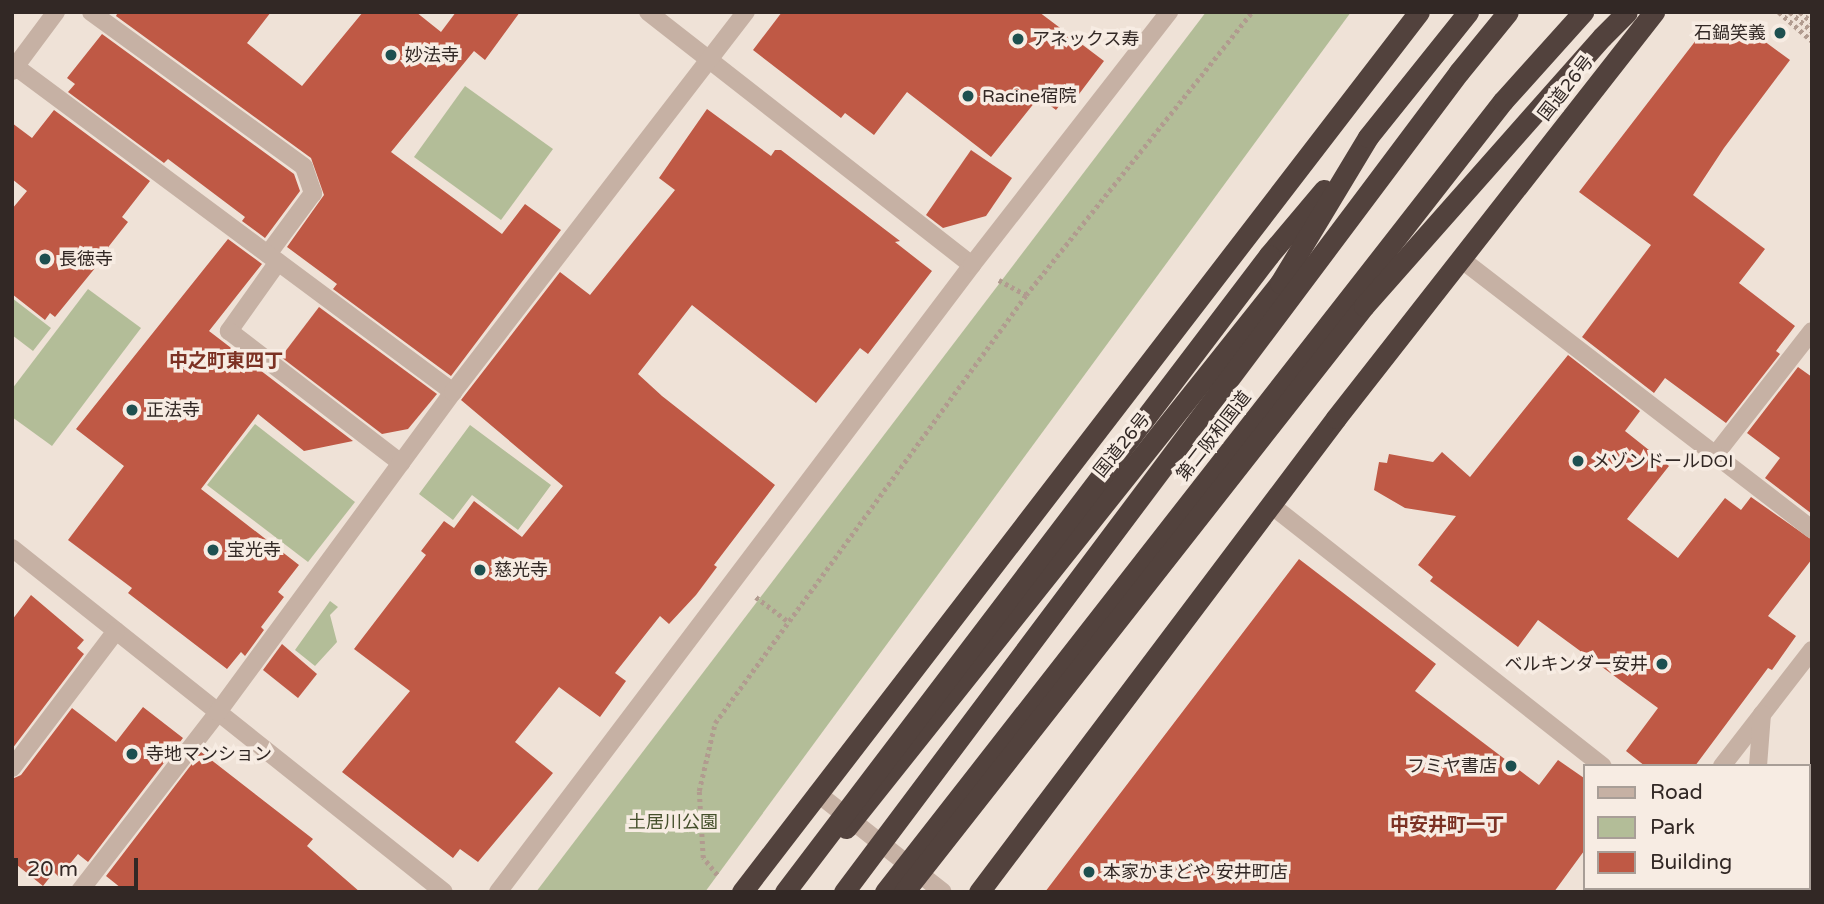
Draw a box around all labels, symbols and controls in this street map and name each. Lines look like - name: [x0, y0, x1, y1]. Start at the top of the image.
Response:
- place label: 石鍋笑義: [1694, 22, 1766, 44]
- marker: 石鍋笑義: [1772, 25, 1788, 41]
- place label: アネックス寿: [1032, 28, 1140, 50]
- marker: アネックス寿: [1010, 31, 1026, 47]
- place label: 妙法寺: [405, 44, 459, 66]
- marker: 妙法寺: [383, 47, 399, 63]
- street label: 国道26号: [1534, 51, 1598, 125]
- place label: Racine宿院: [982, 85, 1076, 107]
- marker: Racine宿院: [960, 88, 976, 104]
- place label: 長徳寺: [59, 248, 113, 270]
- marker: 長徳寺: [37, 251, 53, 267]
- district label: 中之町東四丁: [169, 351, 283, 373]
- street label: 第二阪和国道: [1172, 387, 1256, 485]
- place label: 正法寺: [146, 399, 200, 421]
- marker: 正法寺: [124, 402, 140, 418]
- street label: 国道26号: [1090, 408, 1154, 482]
- place label: メゾンドールDOI: [1592, 450, 1733, 472]
- marker: メゾンドールDOI: [1570, 453, 1586, 469]
- place label: 宝光寺: [227, 539, 281, 561]
- marker: 宝光寺: [205, 542, 221, 558]
- place label: 慈光寺: [494, 559, 548, 581]
- marker: 慈光寺: [472, 562, 488, 578]
- place label: ベルキンダー安井: [1504, 653, 1648, 675]
- marker: ベルキンダー安井: [1654, 656, 1670, 672]
- place label: 寺地マンション: [146, 743, 272, 765]
- marker: 寺地マンション: [124, 746, 140, 762]
- place label: フミヤ書店: [1407, 755, 1497, 777]
- marker: フミヤ書店: [1503, 758, 1519, 774]
- legend: [1582, 764, 1810, 890]
- text: Road: [1650, 780, 1703, 805]
- park label: 土居川公園: [628, 811, 718, 833]
- district label: 中安井町一丁: [1390, 815, 1504, 837]
- text: Park: [1650, 815, 1695, 840]
- scale bar: [18, 844, 142, 888]
- text: Building: [1650, 850, 1732, 875]
- text: 20 m: [27, 857, 78, 882]
- place label: 本家かまどや 安井町店: [1103, 861, 1288, 883]
- marker: 本家かまどや 安井町店: [1081, 864, 1097, 880]

